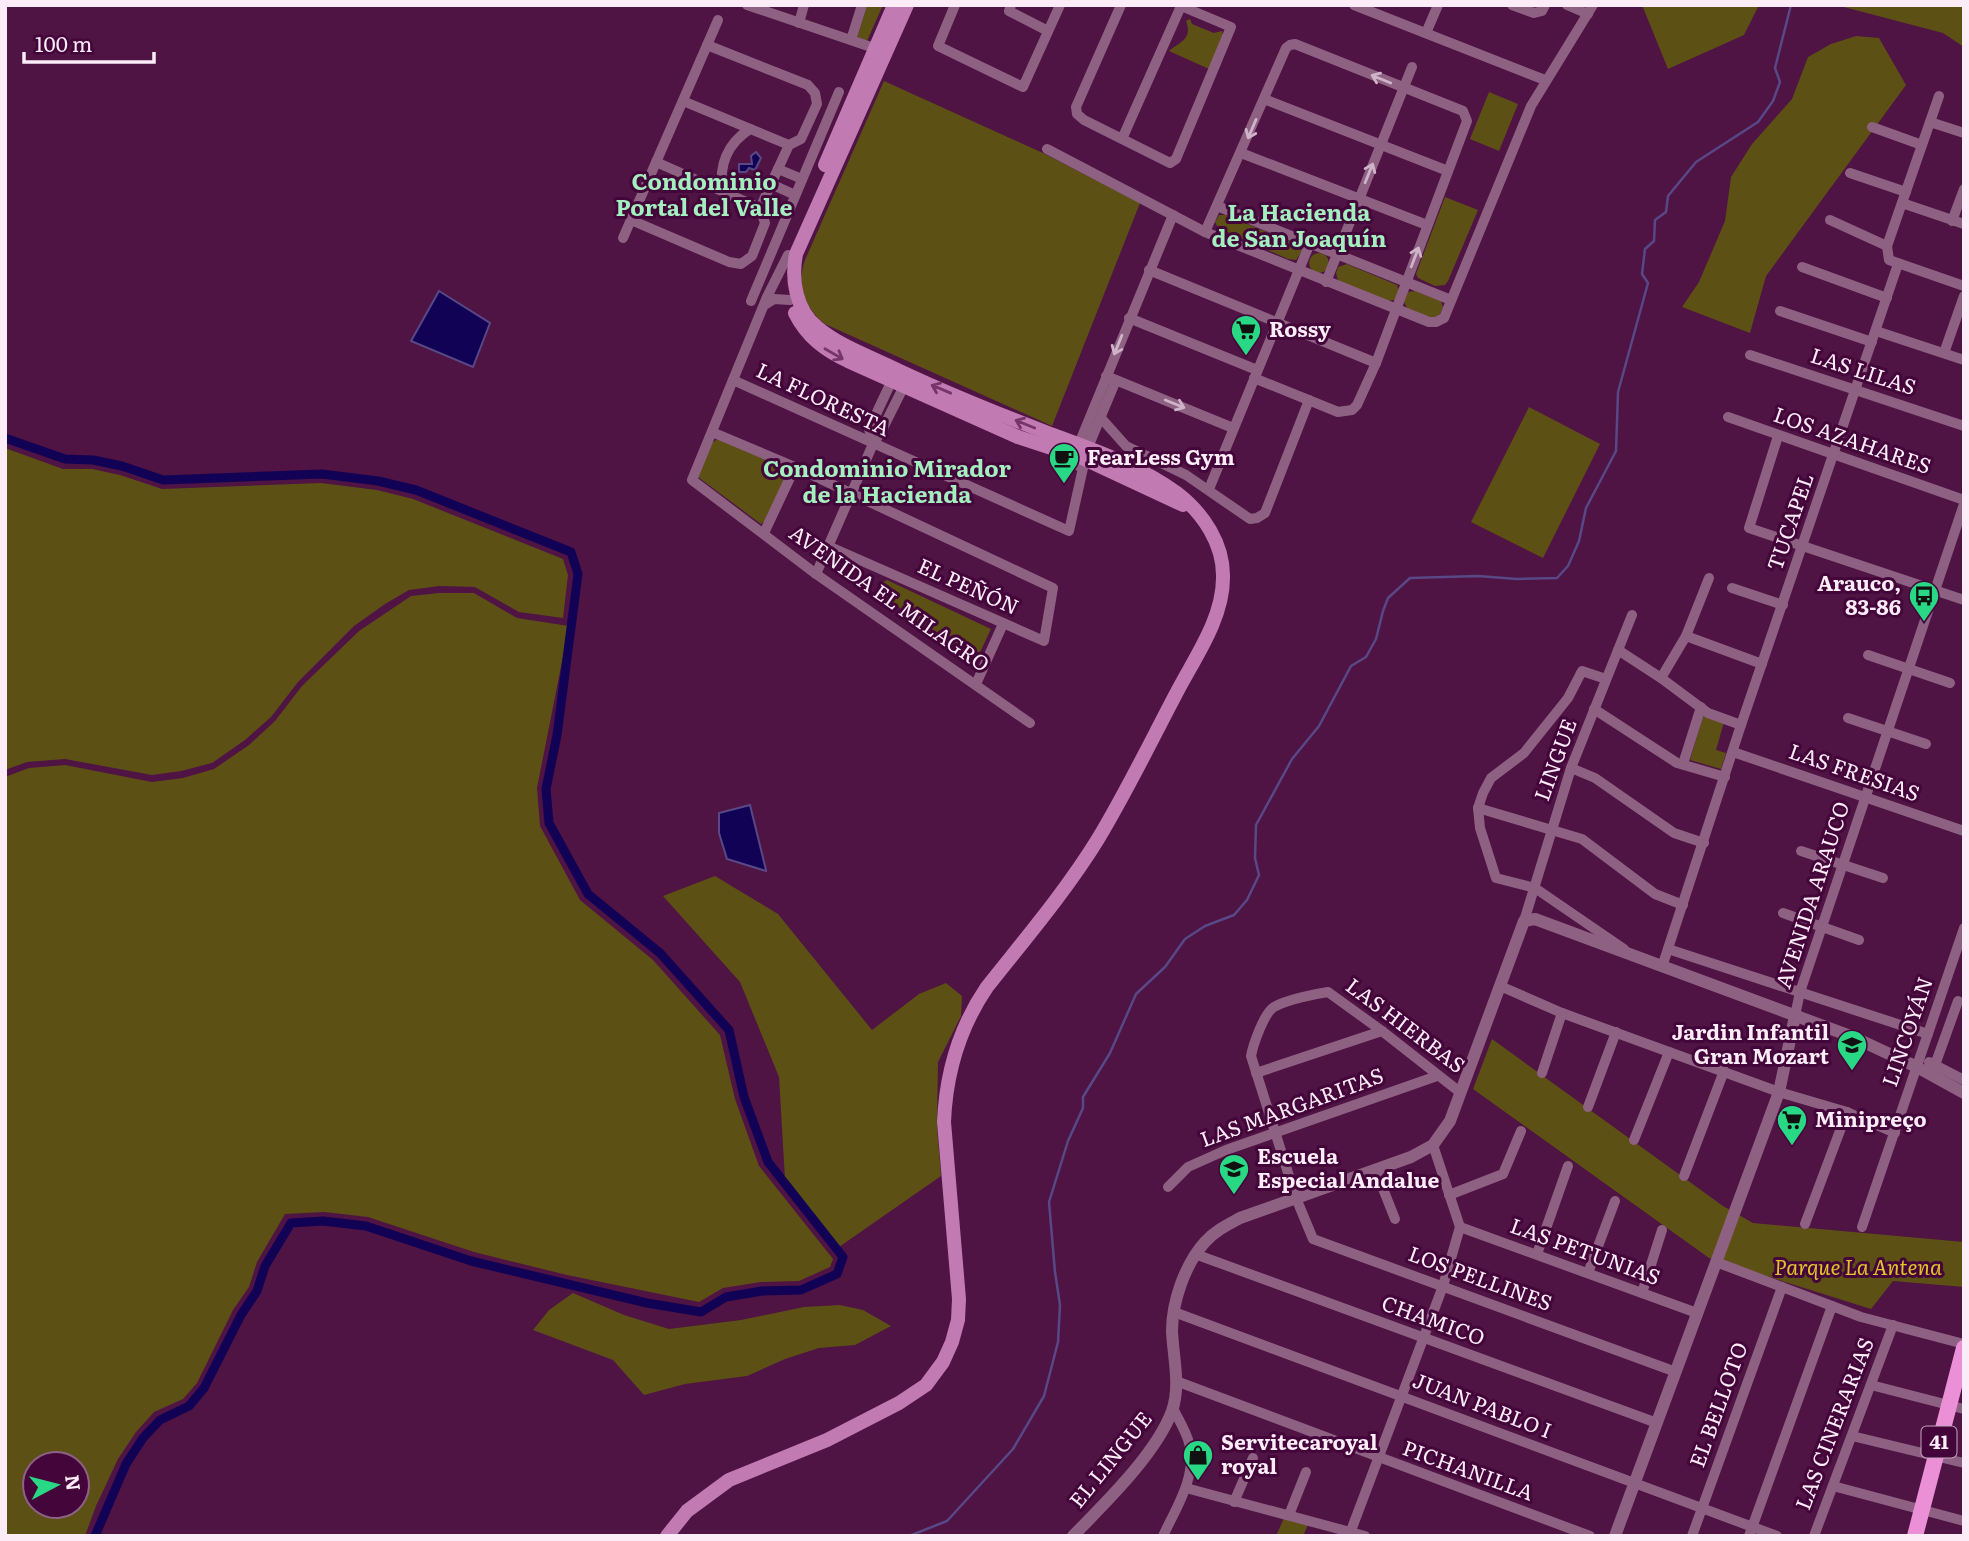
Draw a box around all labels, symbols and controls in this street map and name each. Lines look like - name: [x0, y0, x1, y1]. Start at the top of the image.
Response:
- scale bar: [24, 21, 154, 65]
- text: 100 m: [35, 27, 92, 58]
- one-way arrow: [1371, 71, 1393, 84]
- one-way arrow: [1244, 117, 1257, 139]
- district label: Condominio Portal del Valle: [616, 163, 792, 223]
- one-way arrow: [1364, 163, 1377, 185]
- district label: La Hacienda de San Joaquín: [1212, 194, 1386, 254]
- one-way arrow: [1410, 247, 1422, 269]
- place label: Rossy: [1269, 312, 1331, 343]
- supermarket icon: Rossy: [1229, 313, 1263, 357]
- one-way arrow: [1111, 334, 1124, 356]
- street label: LAS LILAS: [1807, 338, 1920, 401]
- one-way arrow: [823, 348, 844, 361]
- street label: LA FLORESTA: [752, 353, 897, 443]
- one-way arrow: [930, 382, 952, 395]
- street label: LOS AZAHARES: [1770, 397, 1936, 480]
- one-way arrow: [1163, 399, 1185, 412]
- one-way arrow: [1015, 416, 1037, 429]
- place label: FearLess Gym: [1087, 440, 1235, 471]
- cafe icon: FearLess Gym: [1047, 441, 1081, 485]
- district label: Condominio Mirador de la Hacienda: [763, 450, 1011, 510]
- street label: TUCAPEL: [1757, 468, 1820, 574]
- street label: AVENIDA EL MILAGRO: [784, 516, 997, 678]
- street label: EL PEÑÓN: [913, 549, 1025, 621]
- place label: Arauco, 83-86: [1817, 566, 1901, 621]
- bus stop icon: Arauco, 83-86: [1907, 579, 1941, 623]
- street label: LINGUE: [1524, 714, 1583, 805]
- street label: LAS FRESIAS: [1785, 734, 1924, 807]
- street label: AVENIDA ARAUCO: [1766, 797, 1855, 992]
- street label: LAS HIERBAS: [1341, 969, 1473, 1079]
- street label: LINCOYÁN: [1872, 972, 1939, 1090]
- place label: Jardin Infantil Gran Mozart: [1672, 1015, 1830, 1070]
- school or university icon: Jardin Infantil Gran Mozart: [1835, 1028, 1869, 1072]
- street label: LAS MARGARITAS: [1195, 1058, 1387, 1153]
- place label: Minipreço: [1815, 1102, 1927, 1133]
- supermarket icon: Minipreço: [1775, 1103, 1809, 1147]
- place label: Escuela Especial Andalue: [1257, 1139, 1440, 1194]
- school or university icon: Escuela Especial Andalue: [1217, 1152, 1251, 1196]
- street label: LAS PETUNIAS: [1507, 1208, 1665, 1291]
- street label: LOS PELLINES: [1405, 1236, 1557, 1317]
- park label: Parque La Antena: [1774, 1250, 1942, 1281]
- street label: CHAMICO: [1378, 1286, 1490, 1352]
- street label: LAS CINERARIAS: [1786, 1332, 1880, 1514]
- street label: EL BELLOTO: [1680, 1337, 1754, 1471]
- street label: JUAN PABLO I: [1409, 1363, 1557, 1444]
- street label: EL LINGUE: [1060, 1403, 1158, 1513]
- place label: Servitecaroyal royal: [1221, 1425, 1378, 1480]
- road number: 41: [1922, 1426, 1956, 1458]
- street label: PICHANILLA: [1399, 1431, 1539, 1507]
- shop icon: Servitecaroyal royal: [1181, 1438, 1215, 1482]
- north arrow: [21, 1450, 91, 1520]
- text: N: [59, 1473, 89, 1492]

